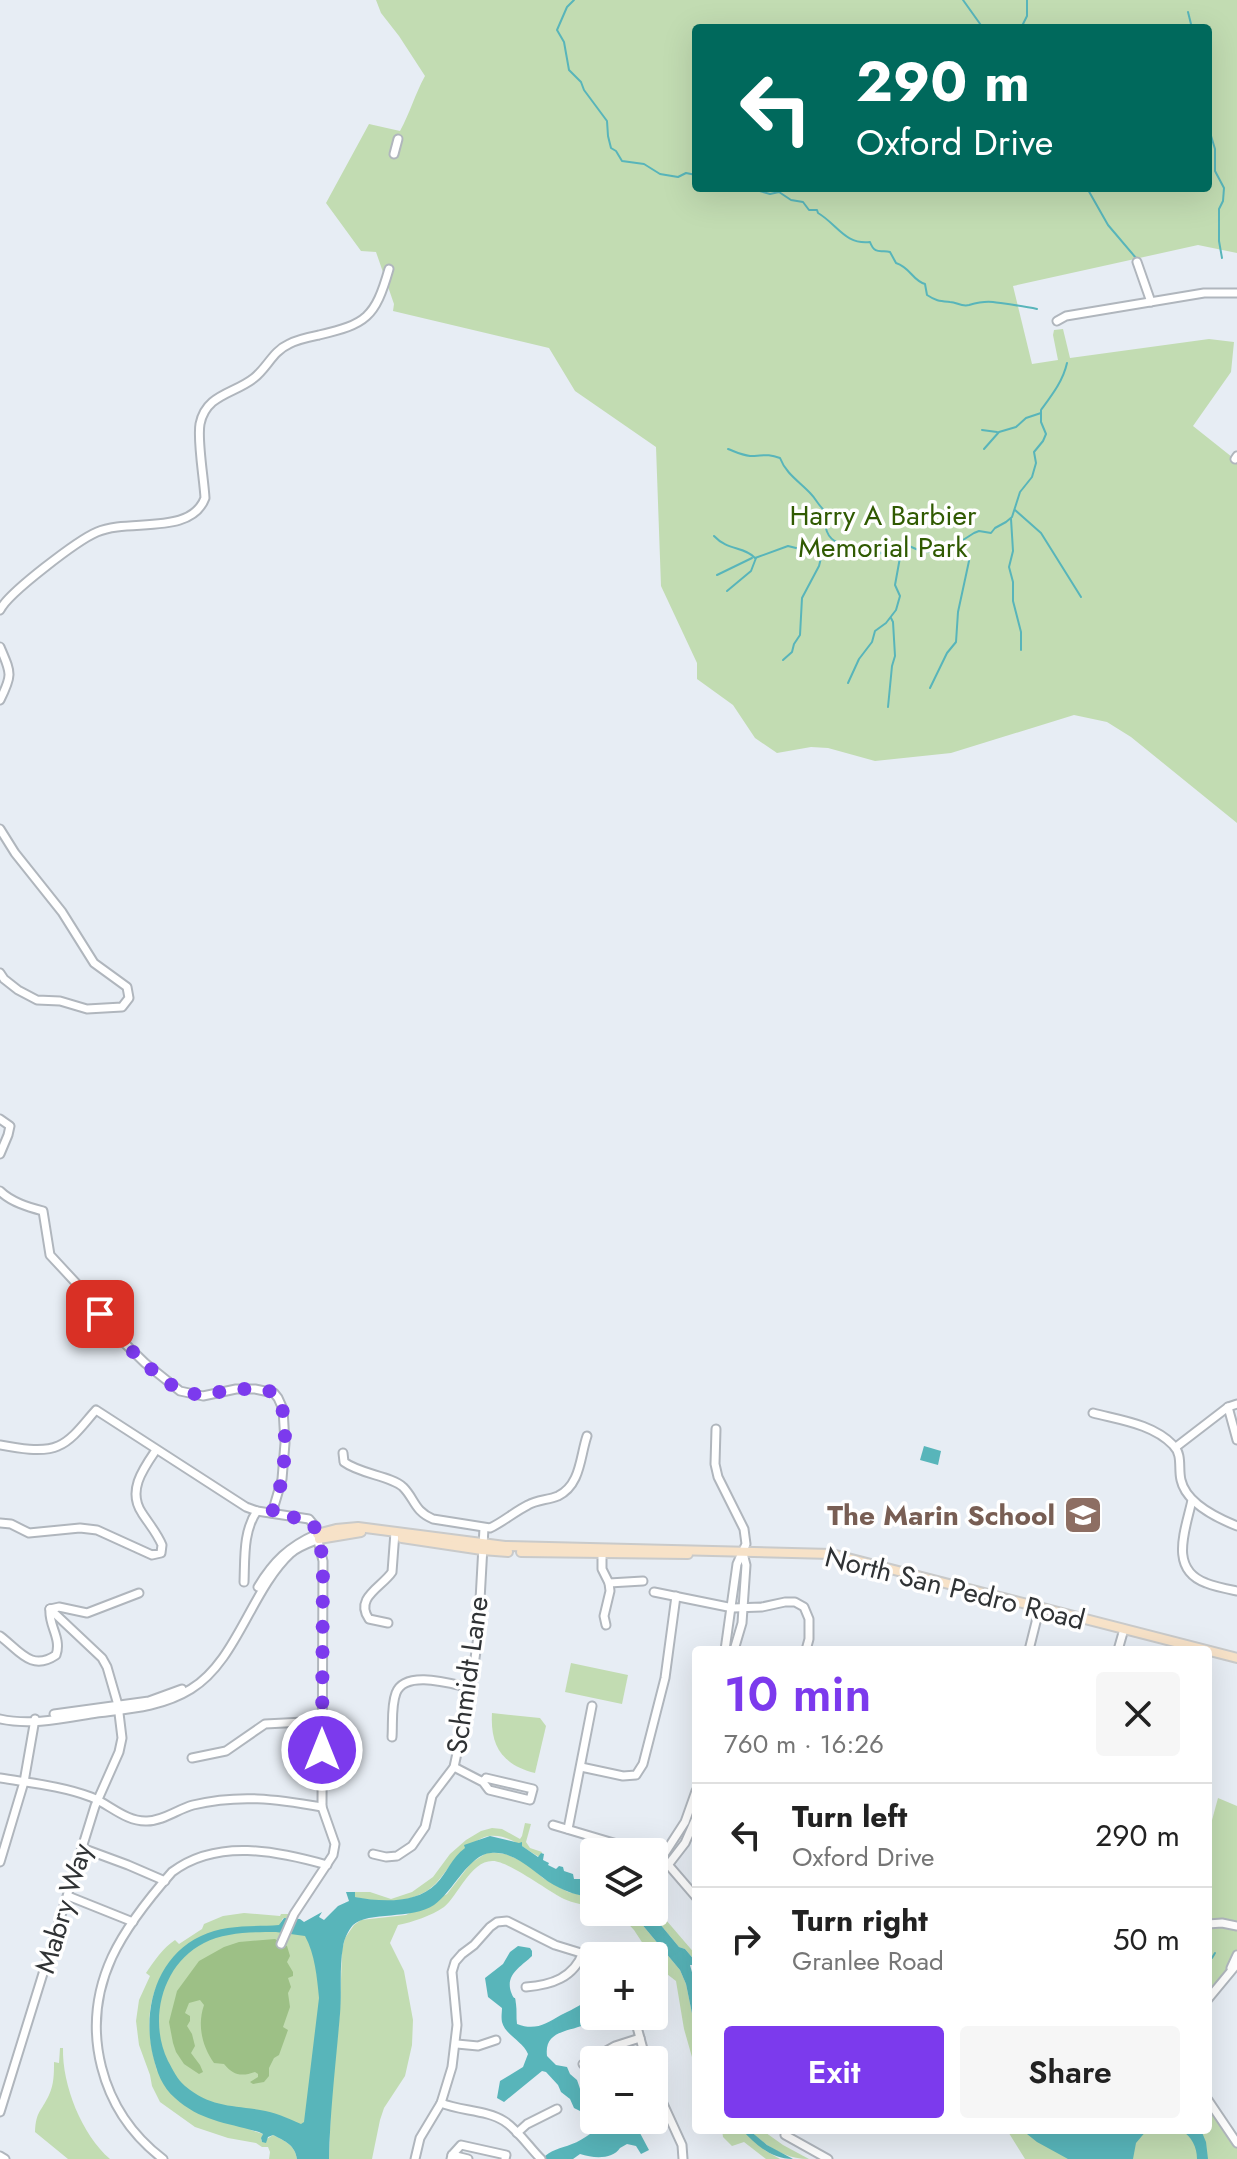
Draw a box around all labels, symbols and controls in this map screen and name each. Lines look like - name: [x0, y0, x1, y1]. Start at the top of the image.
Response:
- text: 290 m: [856, 41, 1030, 122]
- icon: left: [724, 56, 828, 160]
- text: Oxford Drive: [856, 116, 1053, 168]
- park label: Harry A Barbier Memorial Park: [789, 495, 977, 568]
- pin: [66, 1280, 134, 1348]
- icon: arrive: [78, 1292, 122, 1336]
- school or university icon: The Marin School: [1062, 1494, 1104, 1536]
- place label: The Marin School: [827, 1495, 1055, 1536]
- street label: North San Pedro Road: [821, 1536, 1089, 1641]
- street label: Schmidt Lane: [436, 1594, 499, 1757]
- text: 10 min: [724, 1660, 871, 1729]
- button: close: [1096, 1672, 1180, 1756]
- position arrow: [280, 1708, 364, 1792]
- text: 760 m · 16:26: [724, 1725, 884, 1763]
- text: Turn left: [792, 1795, 907, 1838]
- icon: left: [724, 1813, 768, 1857]
- text: 290 m: [1095, 1814, 1180, 1857]
- street label: Mabry Way: [24, 1838, 103, 1978]
- map controls: [580, 1838, 668, 2134]
- button: layers: [580, 1838, 668, 1926]
- text: Oxford Drive: [792, 1838, 934, 1876]
- text: Turn right: [792, 1899, 928, 1942]
- icon: right: [724, 1917, 768, 1961]
- text: 50 m: [1113, 1918, 1180, 1961]
- button: +: [580, 1942, 668, 2030]
- text: Granlee Road: [792, 1942, 944, 1980]
- button: Exit: [724, 2026, 944, 2118]
- button: Share: [960, 2026, 1180, 2118]
- button: −: [580, 2046, 668, 2134]

